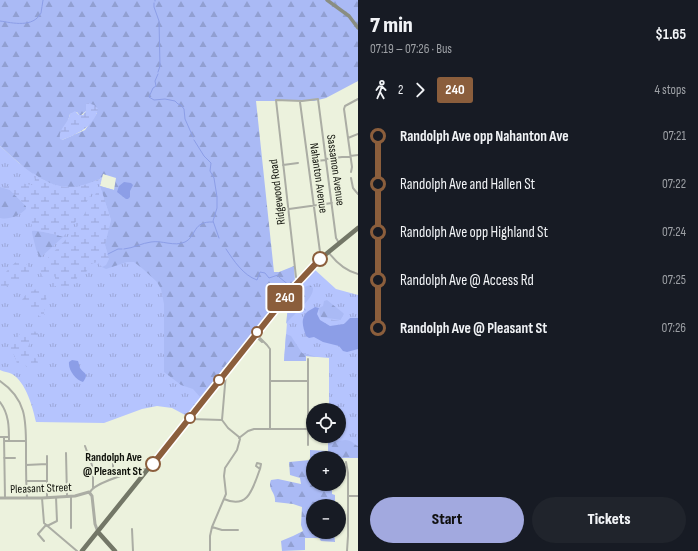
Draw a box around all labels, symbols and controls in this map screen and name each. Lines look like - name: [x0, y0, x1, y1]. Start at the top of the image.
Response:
- text: 7 min: [370, 12, 413, 39]
- text: $1.65: [655, 25, 686, 44]
- text: 07:19 – 07:26 · Bus: [370, 41, 452, 57]
- icon: walk: [370, 79, 392, 101]
- icon: forward: [409, 79, 431, 101]
- text: 240: [445, 81, 465, 98]
- text: 2: [398, 82, 403, 98]
- text: 4 stops: [655, 82, 686, 98]
- text: Randolph Ave opp Nahanton Ave: [400, 127, 569, 146]
- text: 07:21: [663, 128, 686, 144]
- street label: Sassamon Avenue: [323, 133, 348, 207]
- street label: Nahanton Avenue: [306, 142, 331, 214]
- street label: Ridgewood Road: [266, 158, 289, 226]
- text: Randolph Ave and Hallen St: [400, 175, 535, 194]
- text: 07:22: [662, 176, 686, 192]
- text: Randolph Ave opp Highland St: [400, 223, 548, 242]
- text: 07:24: [662, 224, 686, 240]
- unlabelled marker: [312, 251, 328, 267]
- text: Randolph Ave @ Access Rd: [400, 271, 534, 290]
- text: 07:25: [662, 272, 686, 288]
- line badge: 240: [262, 285, 308, 311]
- text: 240: [275, 289, 295, 306]
- text: Randolph Ave @ Pleasant St: [400, 319, 547, 338]
- text: 07:26: [662, 320, 686, 336]
- unlabelled marker: [251, 326, 263, 338]
- unlabelled marker: [213, 374, 225, 386]
- map controls: [306, 403, 346, 539]
- button: locate: [306, 403, 346, 443]
- unlabelled marker: [184, 412, 196, 424]
- place label: Randolph Ave @ Pleasant St: [83, 450, 142, 479]
- button: +: [306, 451, 346, 491]
- marker: Randolph Ave @ Pleasant St: [145, 456, 161, 472]
- street label: Pleasant Street: [10, 480, 72, 497]
- button: Start: [370, 497, 524, 543]
- button: Tickets: [532, 497, 686, 543]
- button: −: [306, 499, 346, 539]

